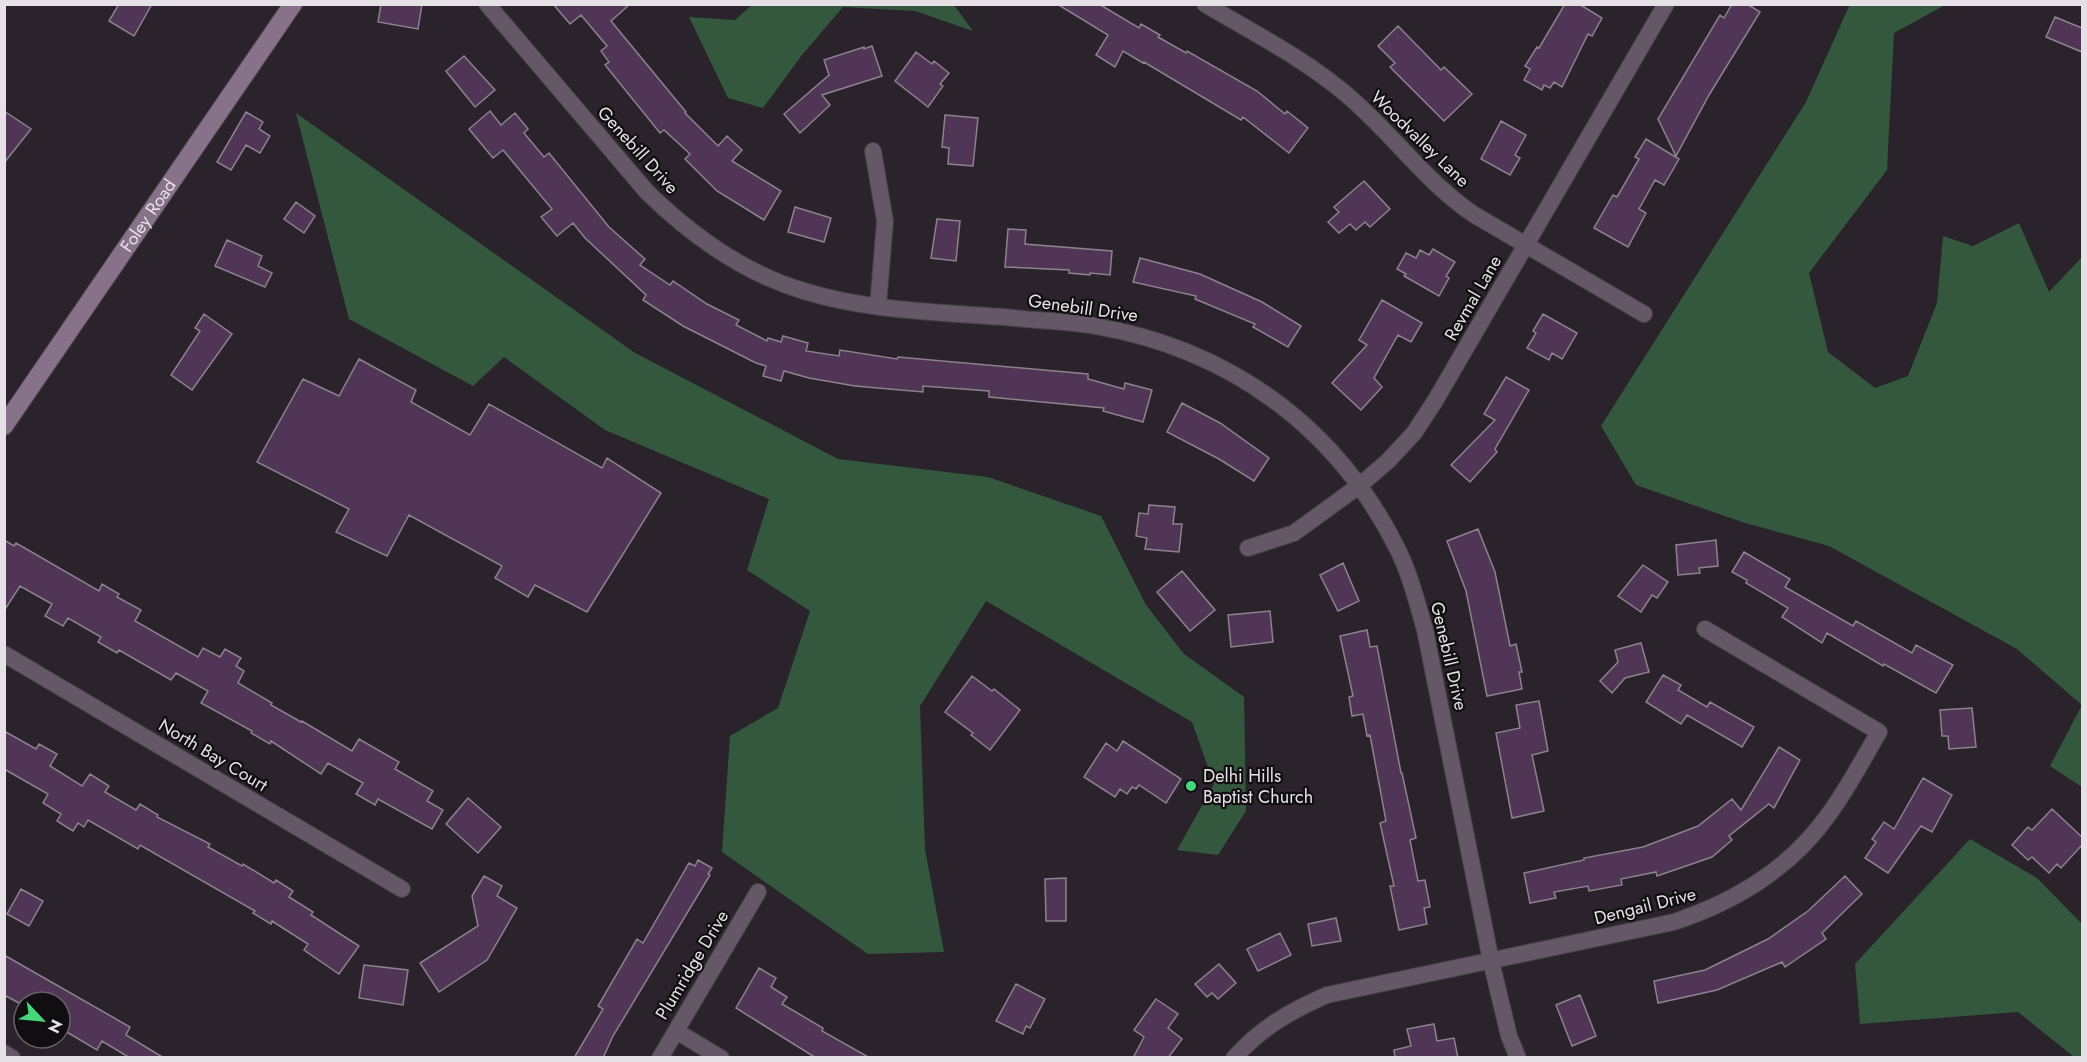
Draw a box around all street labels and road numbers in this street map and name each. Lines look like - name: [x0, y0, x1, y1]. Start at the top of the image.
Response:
- street label: Woodvalley Lane: [1365, 85, 1475, 193]
- street label: Genebill Drive: [591, 100, 685, 200]
- street label: Foley Road: [114, 174, 182, 257]
- street label: Revmal Lane: [1438, 250, 1508, 346]
- street label: Genebill Drive: [1026, 287, 1140, 329]
- street label: Genebill Drive: [1424, 599, 1474, 713]
- street label: North Bay Court: [154, 712, 273, 798]
- street label: Dengail Drive: [1591, 881, 1699, 931]
- street label: Plumridge Drive: [649, 905, 735, 1025]

